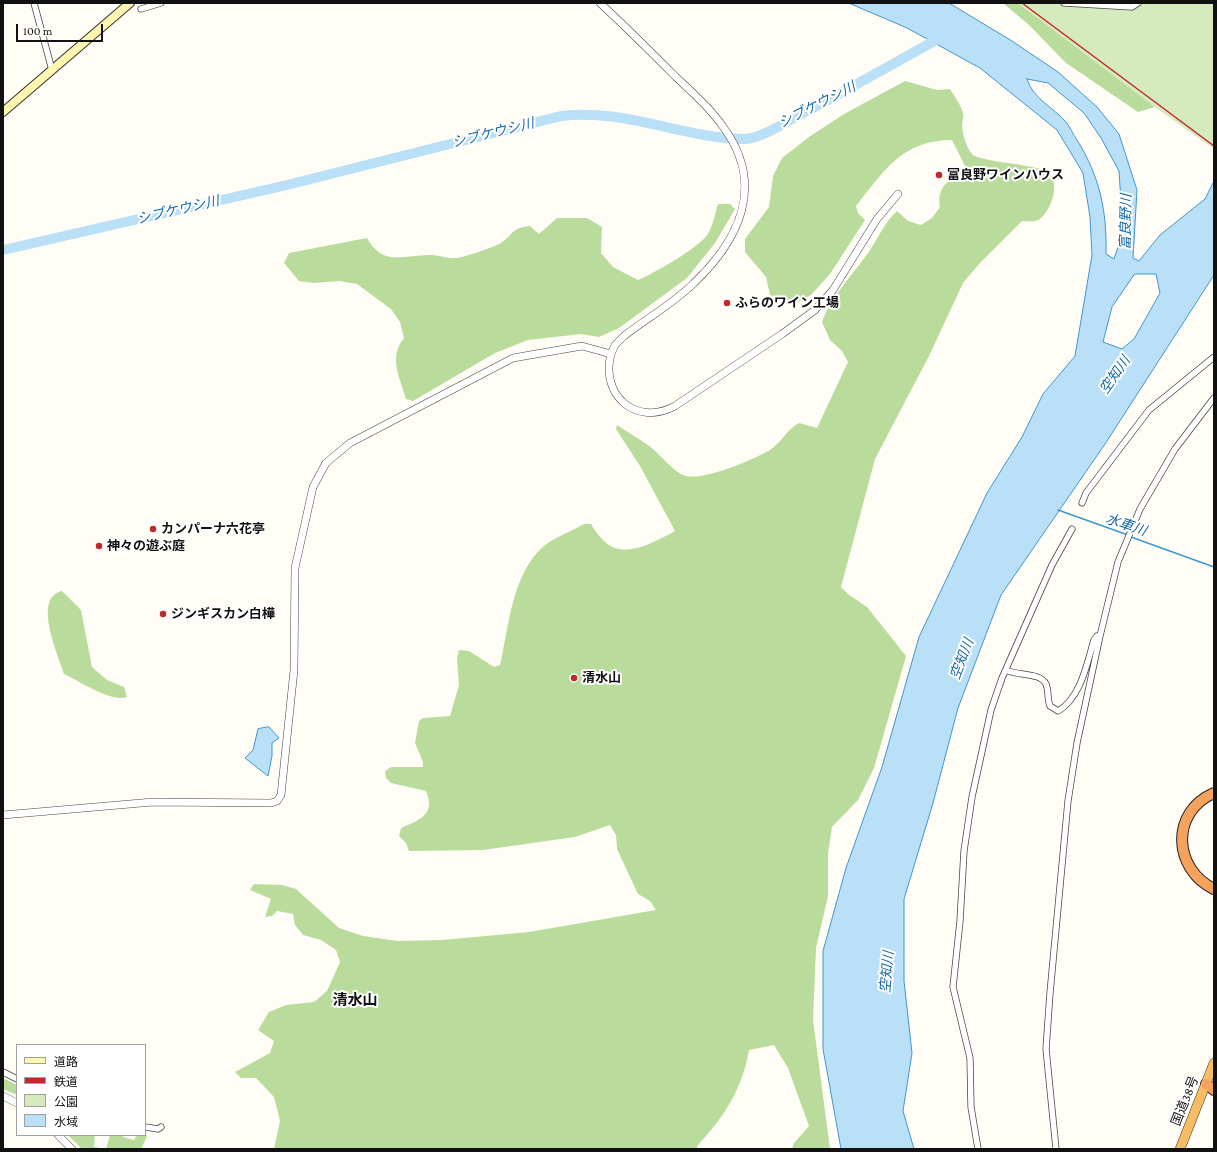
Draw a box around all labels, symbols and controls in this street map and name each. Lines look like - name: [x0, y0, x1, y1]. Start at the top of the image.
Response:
- scale bar: [18, 16, 105, 42]
- text: 100 m: [23, 24, 52, 38]
- water label: シブケウシ川: [776, 78, 858, 132]
- water label: シブケウシ川: [450, 115, 536, 151]
- place label: 富良野ワインハウス: [947, 167, 1064, 183]
- marker: 富良野ワインハウス: [934, 170, 944, 180]
- water label: シブケウシ川: [135, 192, 221, 228]
- water label: 富良野川: [1117, 194, 1135, 250]
- place label: ふらのワイン工場: [735, 295, 839, 311]
- marker: ふらのワイン工場: [722, 298, 732, 308]
- water label: 空知川: [1096, 353, 1134, 397]
- water label: 水車川: [1103, 510, 1149, 540]
- place label: カンパーナ六花亭: [161, 521, 265, 537]
- marker: カンパーナ六花亭: [148, 524, 158, 534]
- place label: 神々の遊ぶ庭: [107, 538, 185, 554]
- marker: 神々の遊ぶ庭: [94, 541, 104, 551]
- place label: ジンギスカン白樺: [171, 606, 275, 622]
- marker: ジンギスカン白樺: [158, 609, 168, 619]
- water label: 空知川: [947, 636, 977, 682]
- place label: 清水山: [582, 670, 621, 686]
- marker: 清水山: [569, 673, 579, 683]
- water label: 空知川: [877, 950, 897, 994]
- district label: 清水山: [333, 991, 377, 1009]
- legend: [16, 1044, 146, 1136]
- text: 道路: [54, 1055, 78, 1069]
- street label: 国道38号: [1168, 1074, 1202, 1128]
- text: 鉄道: [54, 1075, 78, 1089]
- text: 公園: [54, 1095, 78, 1109]
- text: 水域: [54, 1115, 78, 1129]

